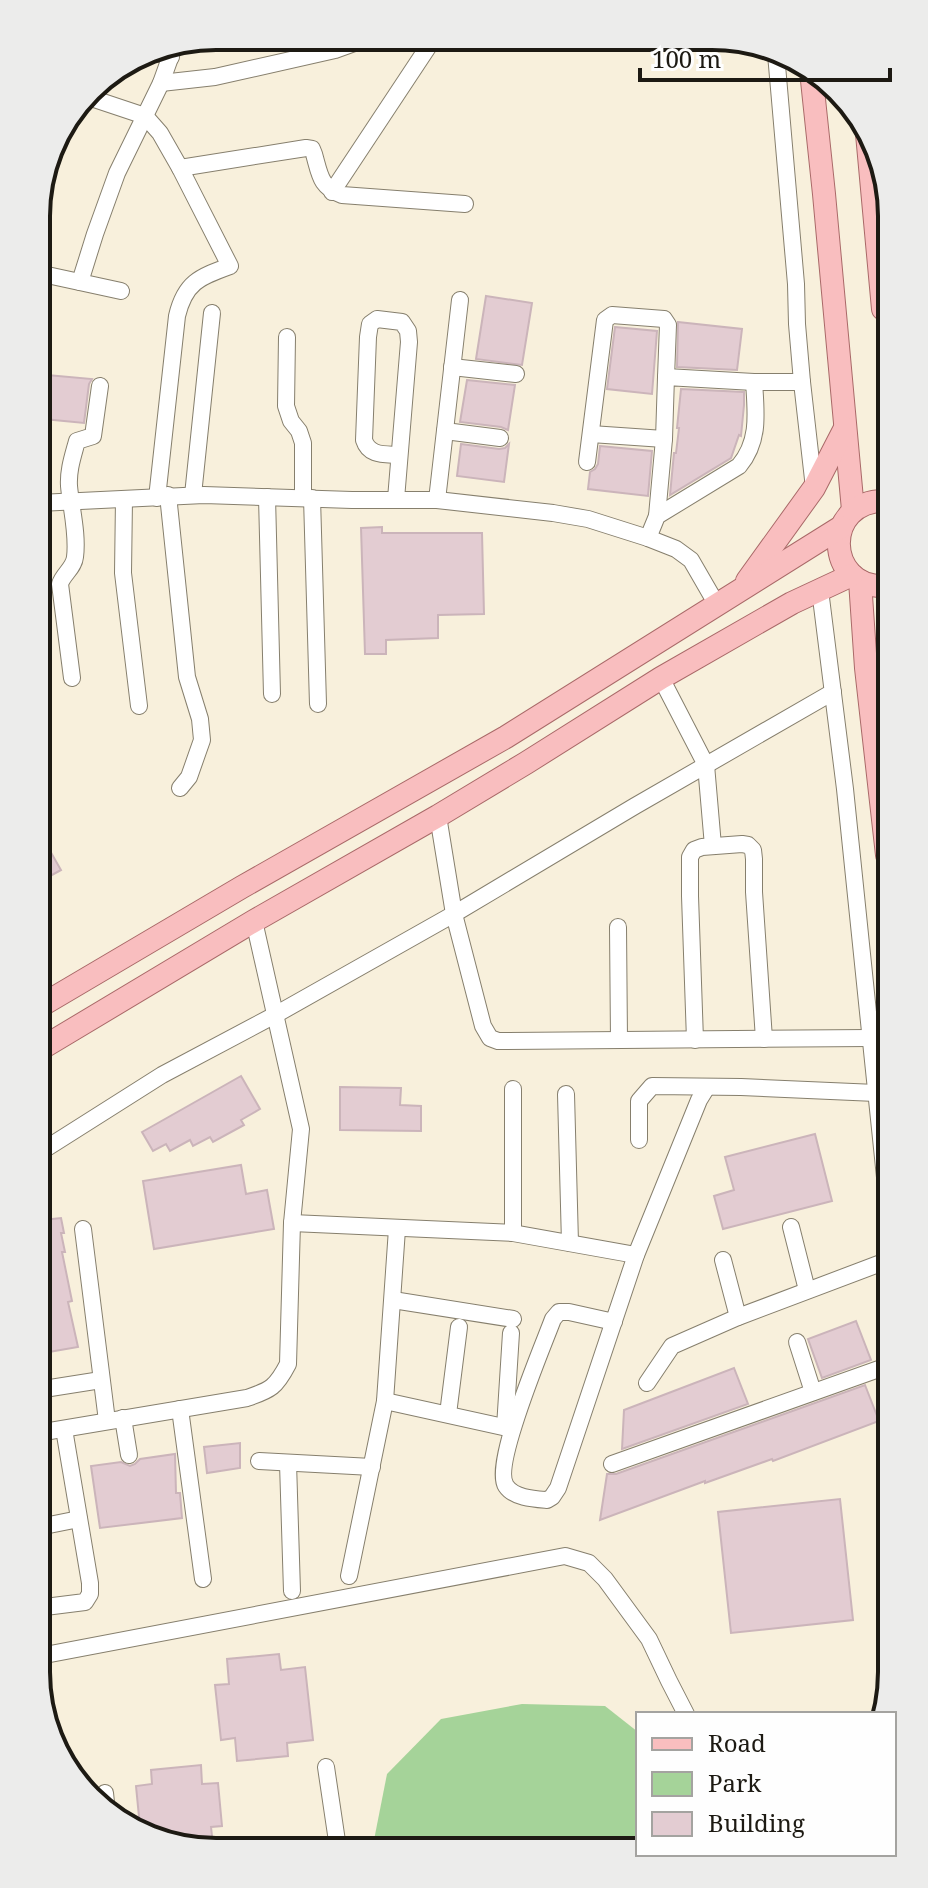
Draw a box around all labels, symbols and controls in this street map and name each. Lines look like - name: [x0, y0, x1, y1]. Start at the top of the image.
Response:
- scale bar: [640, 32, 890, 82]
- text: 100 m: [652, 42, 721, 75]
- legend: [636, 1712, 896, 1856]
- text: Road: [708, 1726, 766, 1759]
- text: Park: [708, 1766, 762, 1799]
- text: Building: [708, 1806, 805, 1839]

